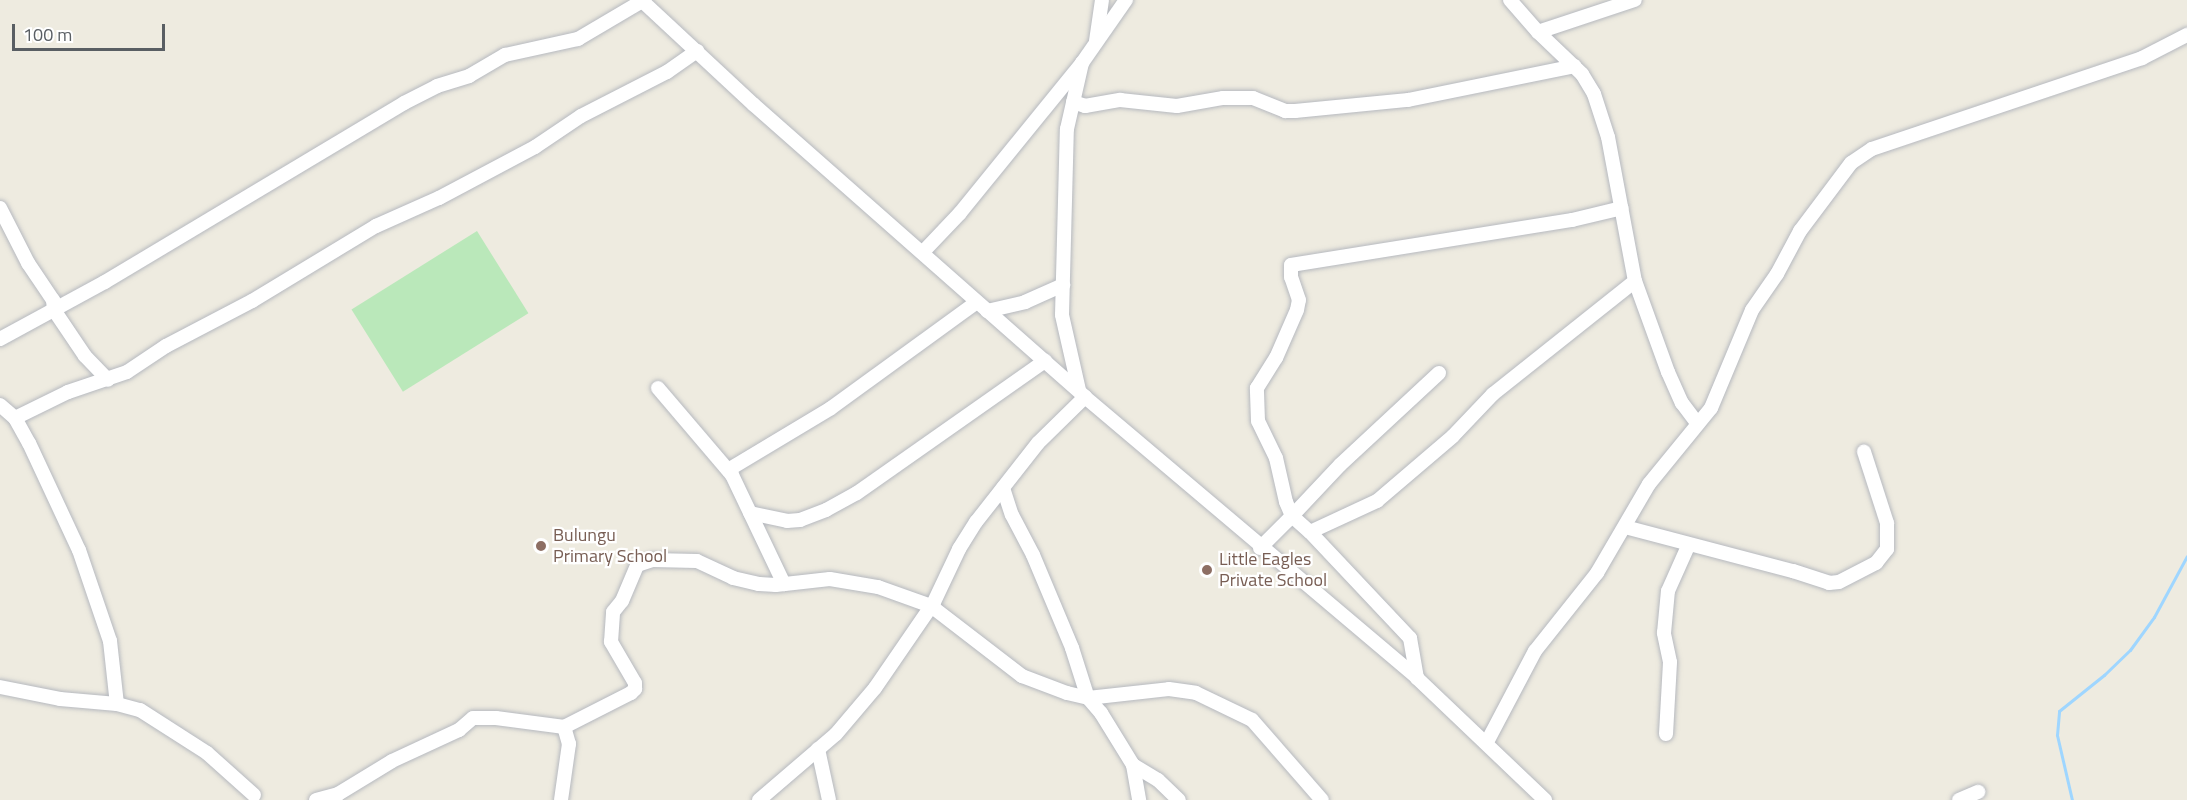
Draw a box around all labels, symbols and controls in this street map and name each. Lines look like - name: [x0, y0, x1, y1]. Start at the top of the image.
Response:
- scale bar: [15, 12, 168, 50]
- text: 100 m: [23, 21, 72, 48]
- place label: Bulungu Primary School: [553, 525, 667, 568]
- marker: Bulungu Primary School: [534, 539, 548, 553]
- place label: Little Eagles Private School: [1219, 549, 1327, 592]
- marker: Little Eagles Private School: [1200, 563, 1214, 577]

